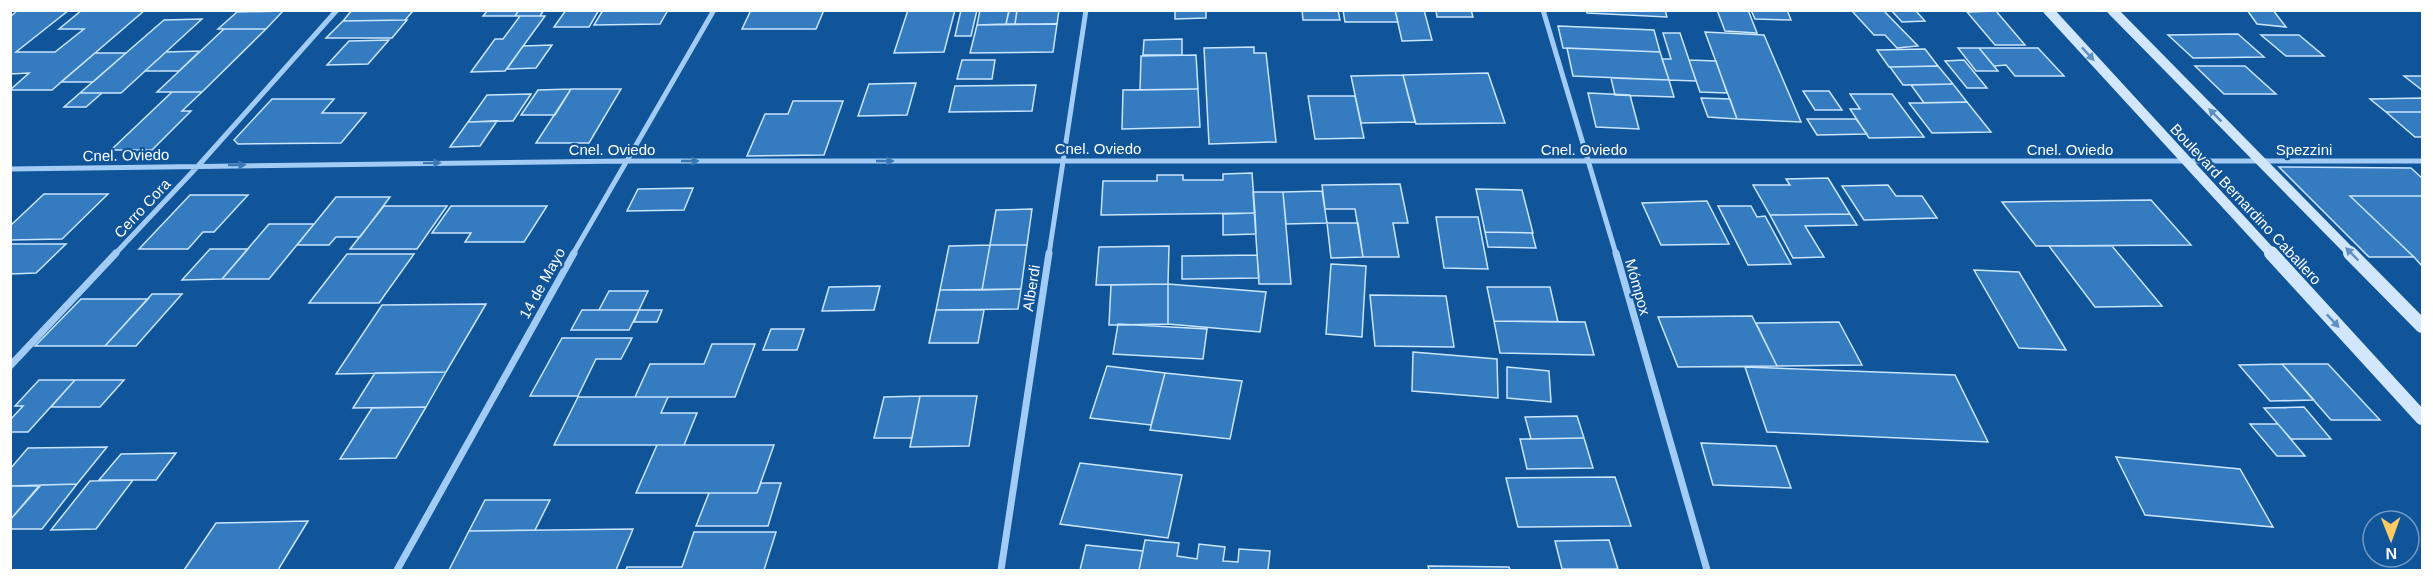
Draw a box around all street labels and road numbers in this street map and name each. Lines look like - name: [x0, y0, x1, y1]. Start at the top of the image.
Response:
- street label: Boulevard Bernardino Caballero: [2167, 120, 2325, 288]
- street label: Cnel. Oviedo: [1055, 140, 1141, 157]
- street label: Cnel. Oviedo: [569, 141, 655, 158]
- street label: Cnel. Oviedo: [1541, 141, 1627, 158]
- street label: Cnel. Oviedo: [2027, 141, 2113, 158]
- street label: Spezzini: [2276, 141, 2332, 158]
- street label: Cnel. Oviedo: [82, 146, 170, 164]
- street label: Cerro Cora: [110, 175, 174, 241]
- street label: 14 de Mayo: [516, 245, 568, 321]
- street label: Mómpox: [1622, 257, 1654, 317]
- street label: Alberdi: [1019, 264, 1043, 312]

